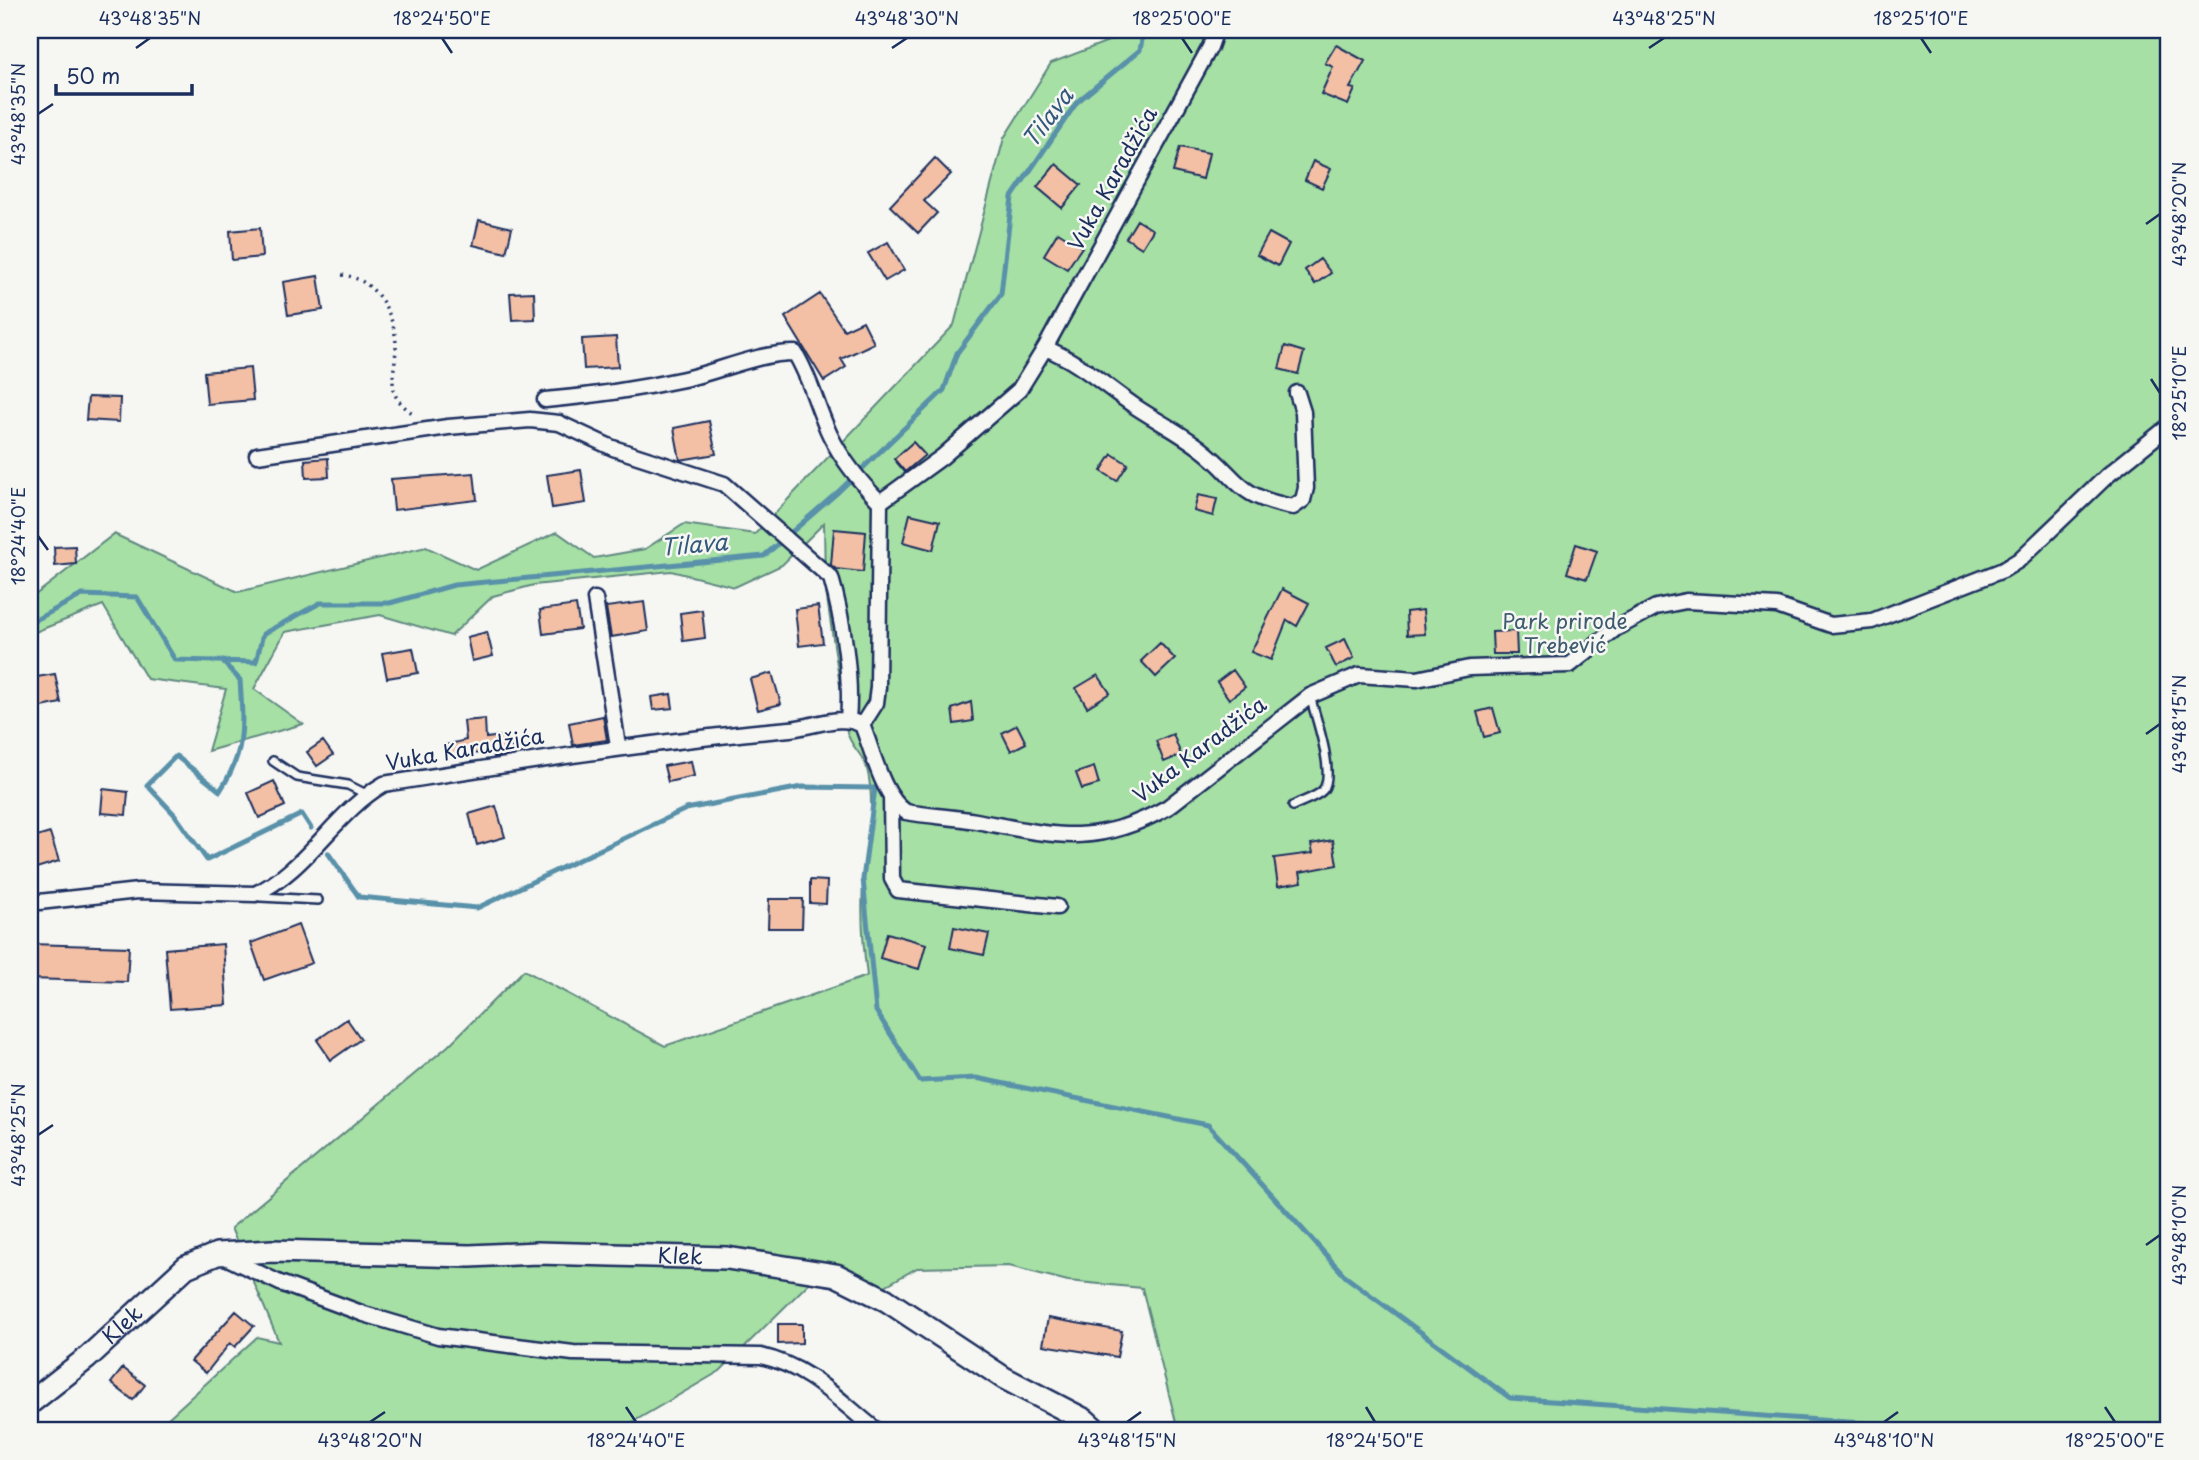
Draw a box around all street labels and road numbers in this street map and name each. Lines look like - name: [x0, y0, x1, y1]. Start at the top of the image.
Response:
- street label: Vuka Karadžića: [1059, 100, 1164, 256]
- street label: Vuka Karadžića: [1125, 687, 1273, 809]
- street label: Vuka Karadžića: [383, 718, 547, 778]
- street label: Klek: [657, 1238, 703, 1271]
- street label: Klek: [94, 1297, 149, 1351]

